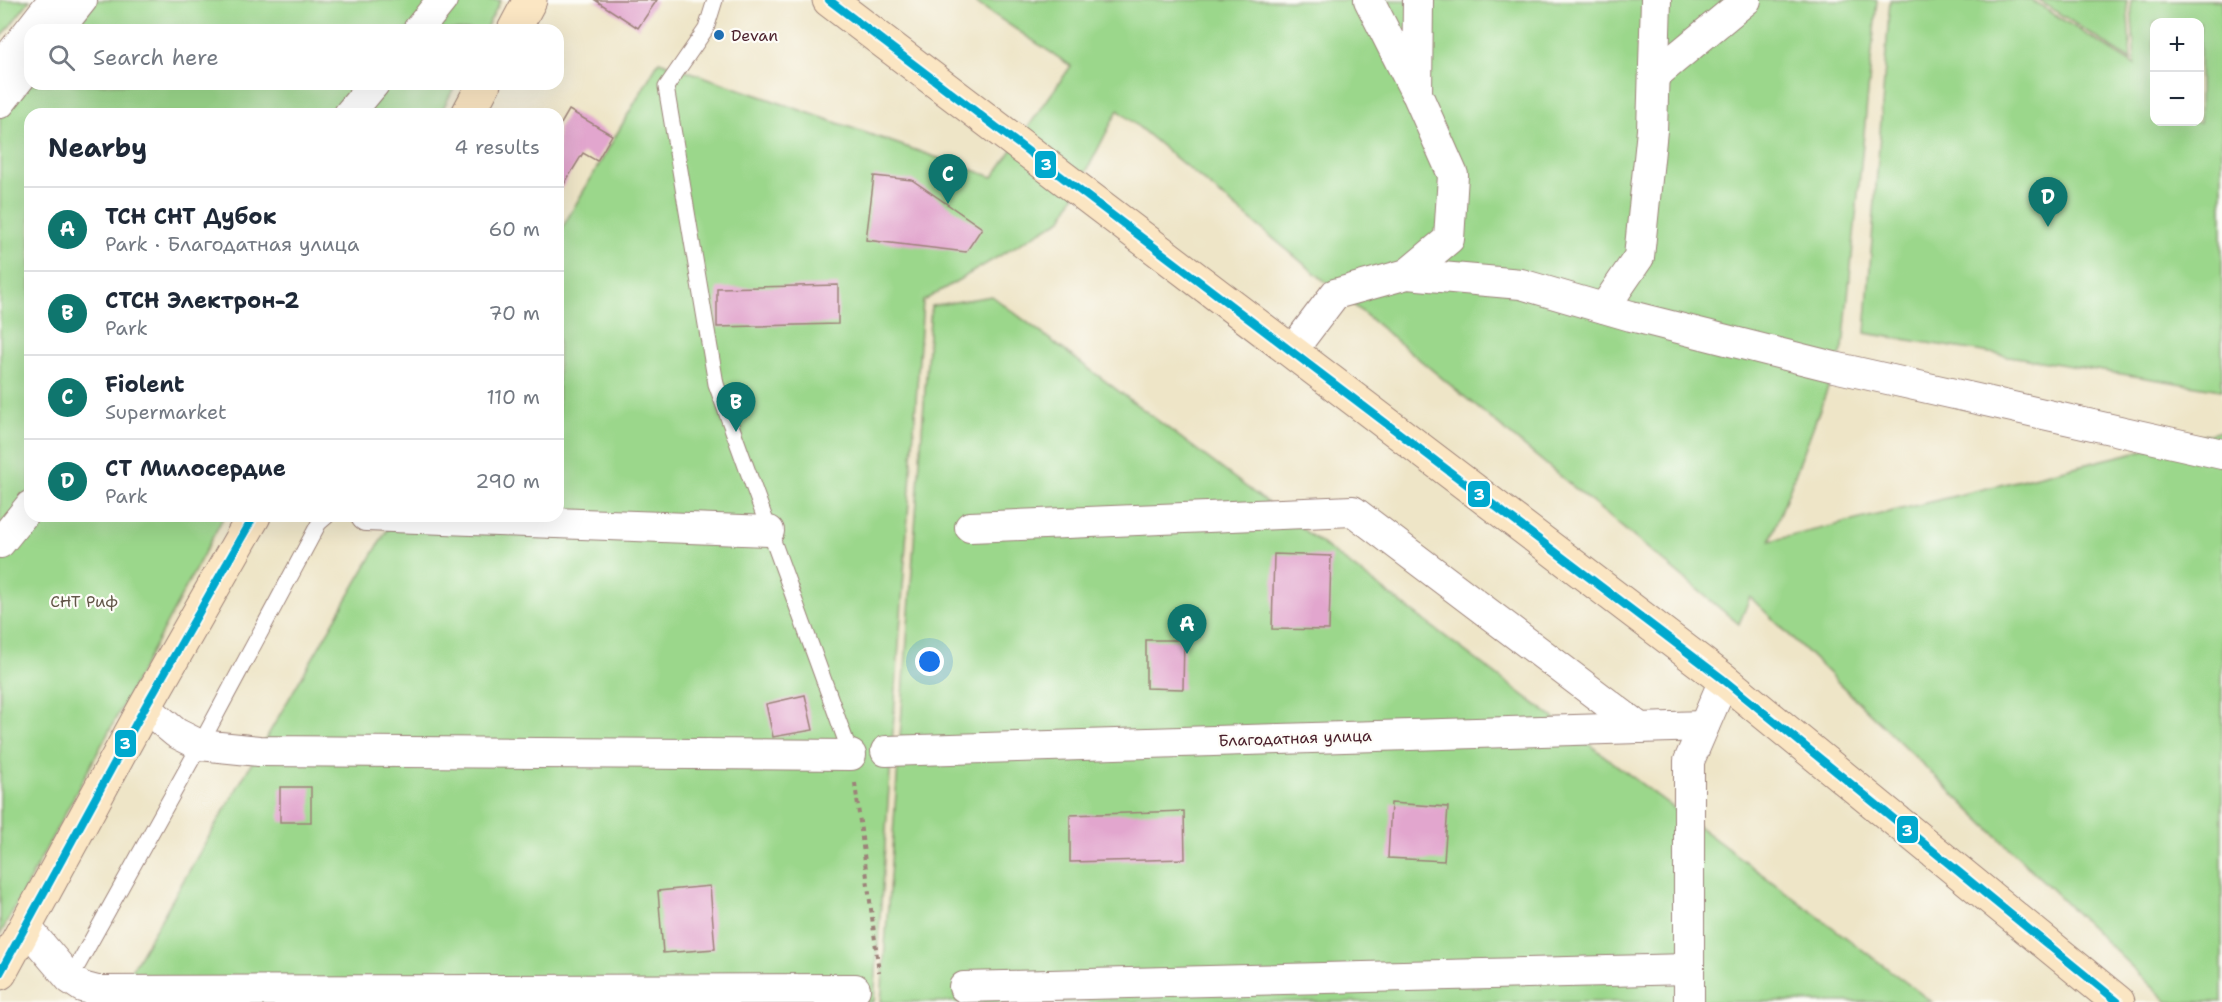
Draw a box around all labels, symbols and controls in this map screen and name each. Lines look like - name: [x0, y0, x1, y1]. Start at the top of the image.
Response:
- map controls: [2150, 18, 2204, 126]
- button: +: [2150, 18, 2204, 72]
- search box: [24, 24, 564, 90]
- place label: Devan: [731, 25, 778, 46]
- marker: Devan: [712, 28, 726, 42]
- icon: search: [45, 41, 78, 74]
- text: Search here: [93, 43, 219, 72]
- button: −: [2150, 72, 2204, 126]
- text: Nearby: [48, 130, 147, 165]
- text: 4 results: [454, 134, 540, 160]
- line badge: 3: [1034, 150, 1057, 179]
- pin: C: [928, 154, 968, 204]
- text: 3: [1040, 154, 1052, 175]
- pin: D: [2028, 178, 2068, 227]
- text: ТСН СНТ Дубок: [105, 202, 276, 231]
- text: A: [60, 216, 75, 242]
- text: 60 m: [488, 216, 540, 242]
- text: Park · Благодатная улица: [105, 231, 359, 257]
- text: СТСН Электрон-2: [105, 286, 299, 315]
- text: B: [61, 300, 74, 326]
- text: 70 m: [488, 300, 540, 326]
- text: Park: [105, 315, 148, 341]
- text: Fiolent: [105, 370, 184, 399]
- pin: B: [716, 382, 756, 432]
- text: C: [61, 384, 74, 410]
- text: 110 m: [486, 384, 540, 410]
- text: Supermarket: [105, 399, 227, 425]
- text: СТ Милосердие: [105, 454, 286, 483]
- text: D: [60, 468, 75, 494]
- text: 290 m: [475, 468, 540, 494]
- line badge: 3: [1467, 480, 1491, 508]
- text: Park: [105, 483, 148, 509]
- text: 3: [1473, 484, 1485, 505]
- park label: СНТ Риф: [50, 591, 118, 612]
- pin: A: [1168, 604, 1206, 654]
- your location: [915, 647, 944, 676]
- street label: Благодатная улица: [1218, 725, 1372, 751]
- line badge: 3: [114, 729, 137, 758]
- text: 3: [119, 733, 131, 754]
- line badge: 3: [1896, 815, 1919, 844]
- text: 3: [1901, 820, 1913, 841]

